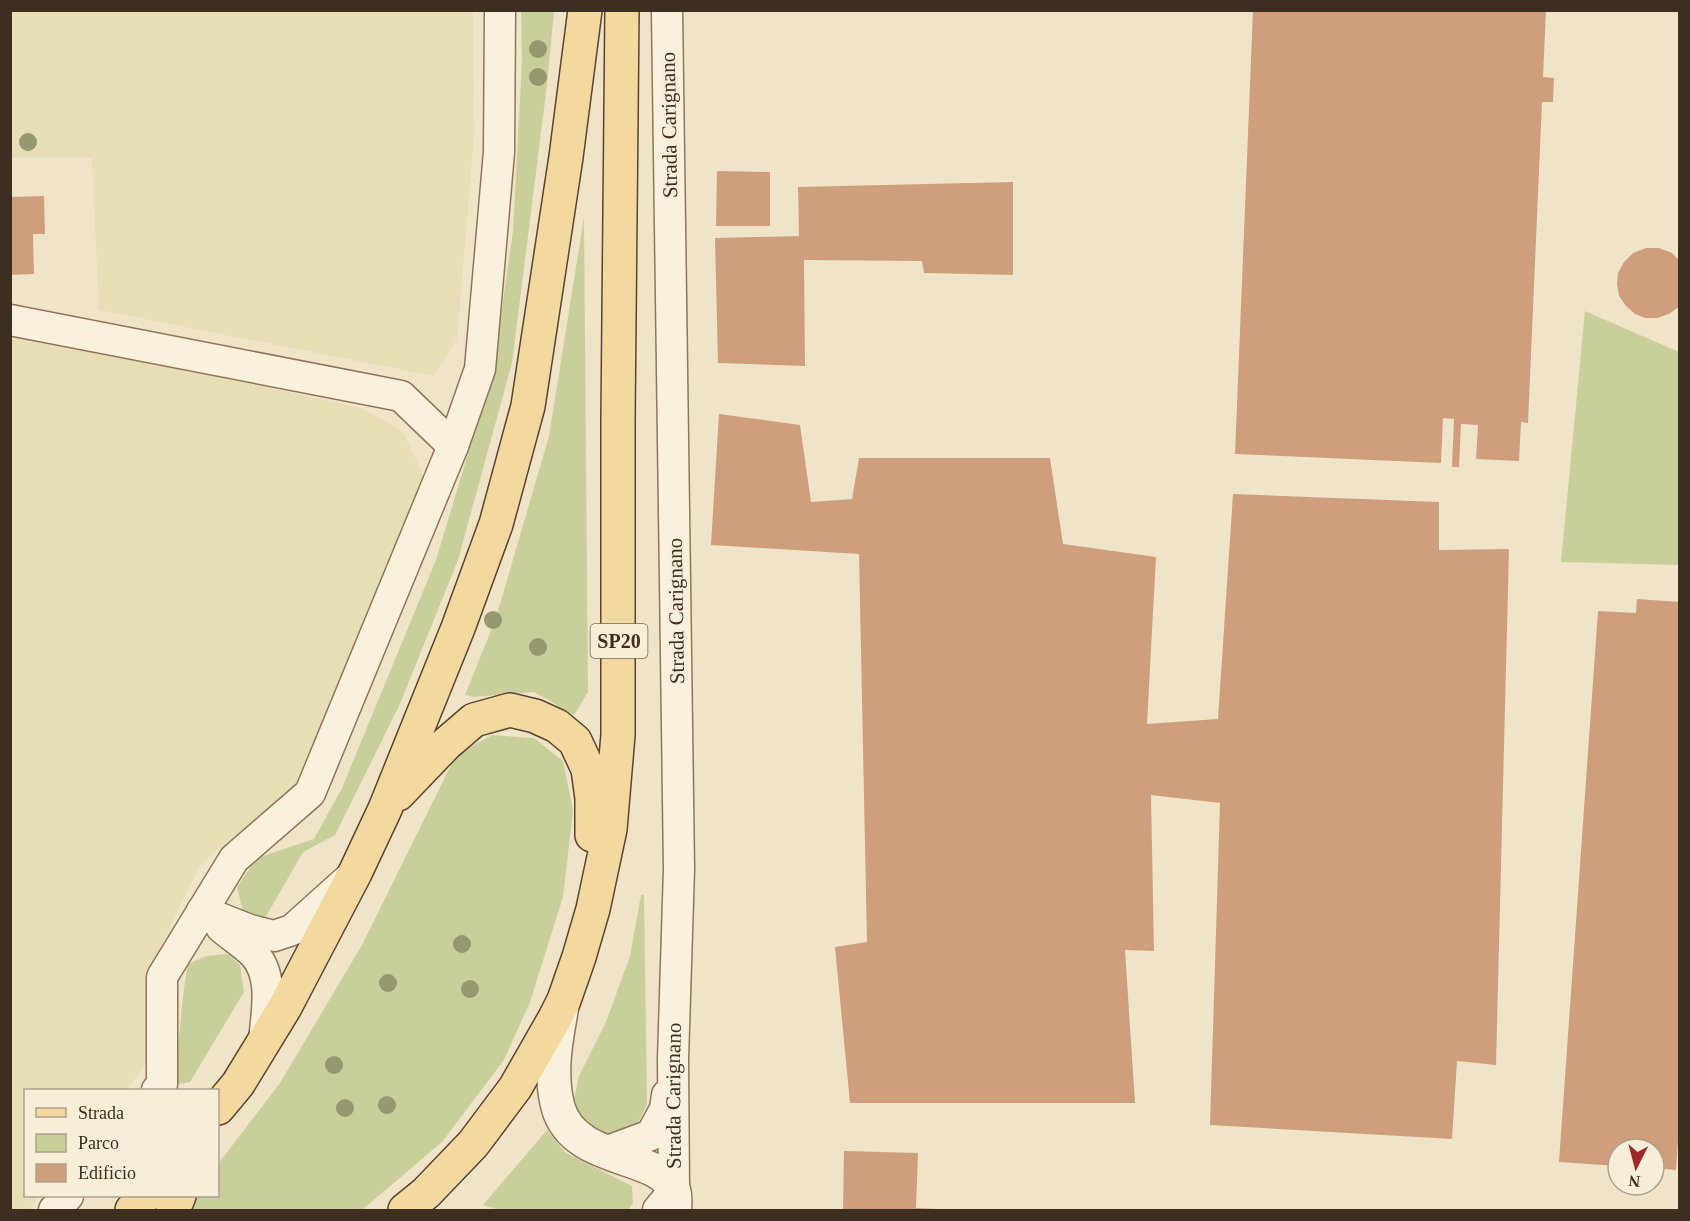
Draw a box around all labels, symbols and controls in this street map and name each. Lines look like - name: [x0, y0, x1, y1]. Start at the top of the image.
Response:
- street label: Strada Carignano: [656, 52, 682, 198]
- street label: Strada Carignano: [663, 538, 689, 684]
- road number: SP20: [590, 624, 648, 658]
- street label: Strada Carignano: [661, 1022, 686, 1169]
- legend: [24, 1089, 219, 1197]
- text: Strada: [78, 1103, 124, 1123]
- text: Parco: [78, 1133, 119, 1153]
- north arrow: [1606, 1137, 1666, 1197]
- text: Edificio: [78, 1163, 136, 1183]
- text: N: [1627, 1172, 1641, 1190]

